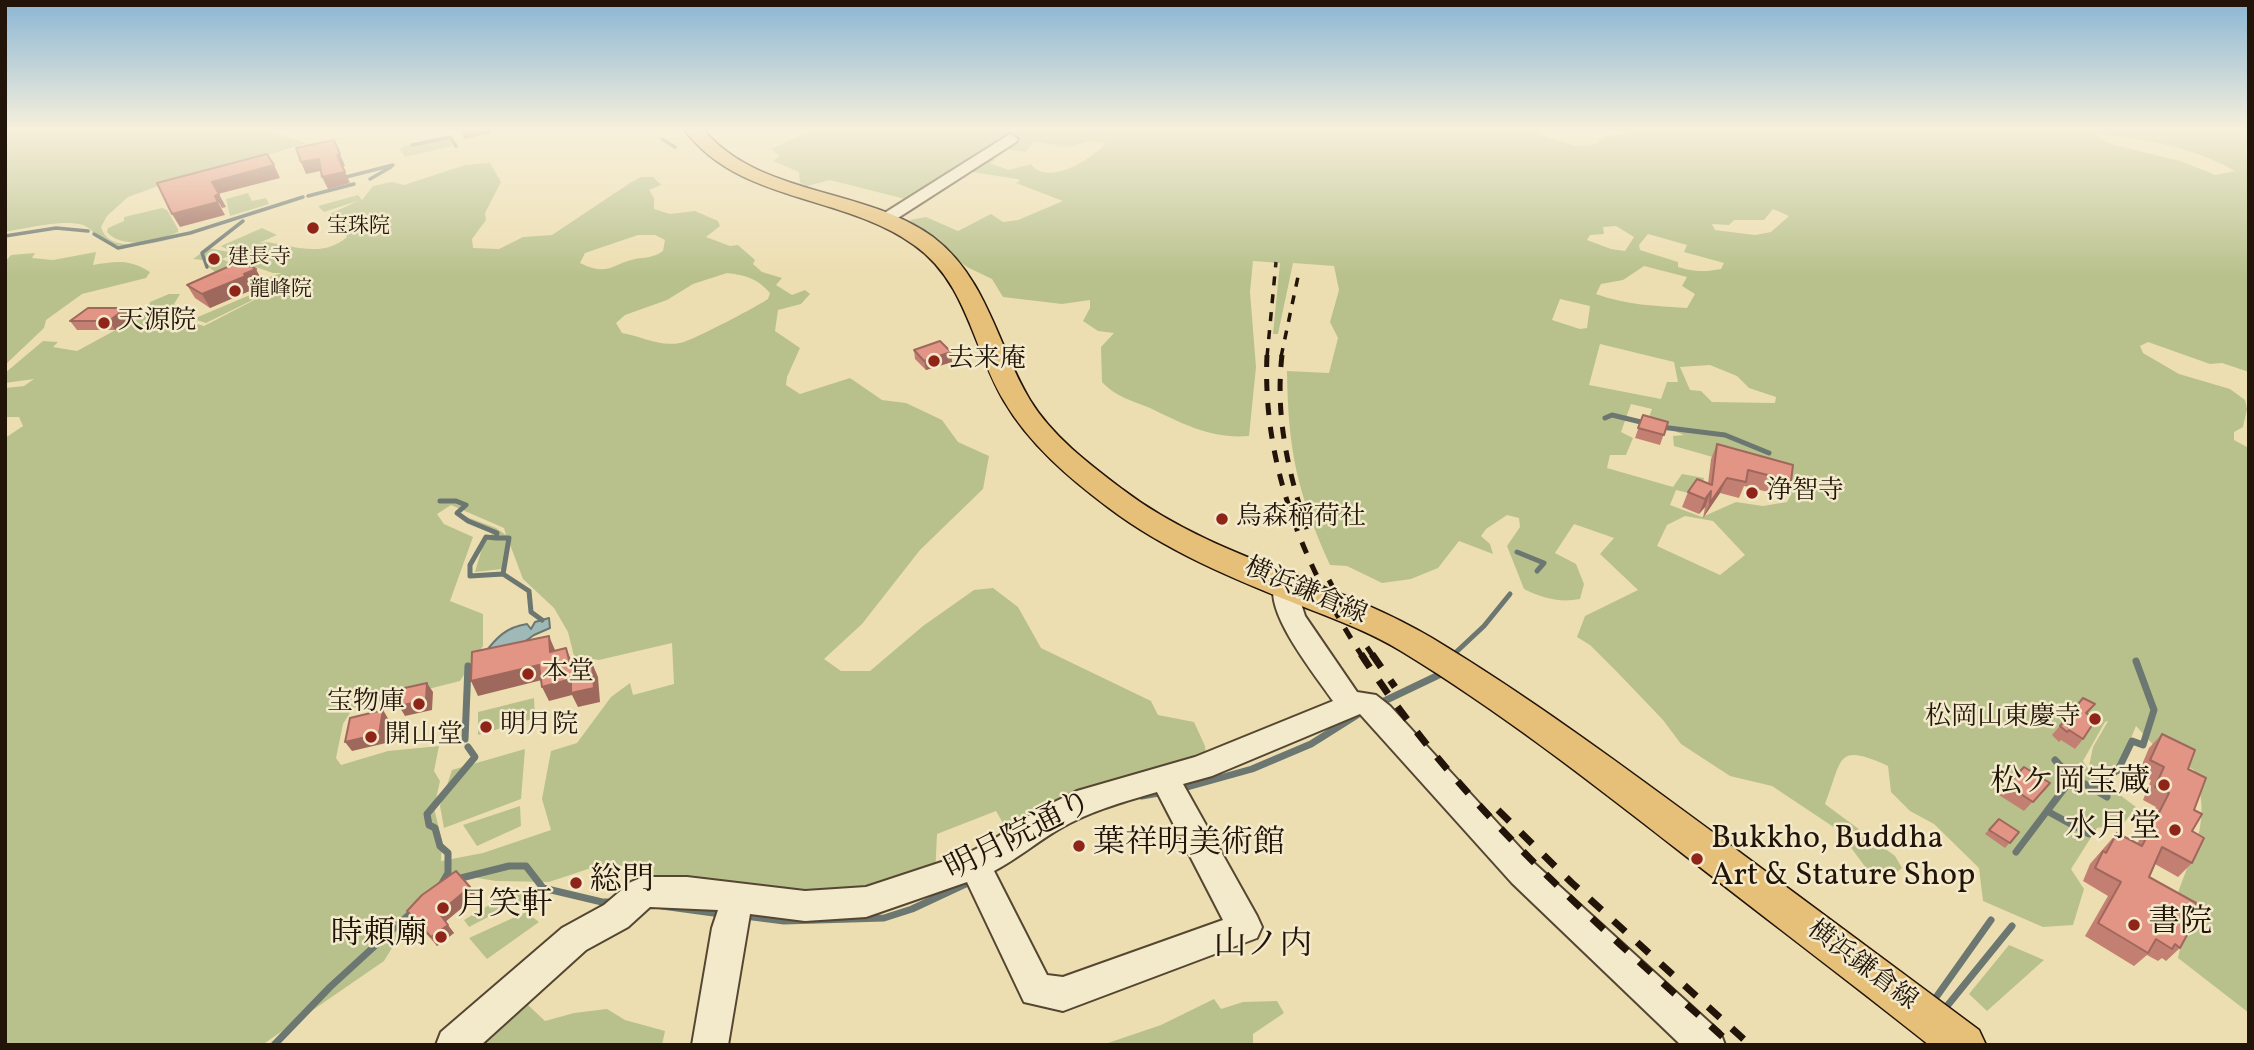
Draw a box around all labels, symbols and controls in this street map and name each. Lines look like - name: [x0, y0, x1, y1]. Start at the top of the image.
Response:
- place label: 宝珠院: [327, 215, 390, 241]
- marker: 宝珠院: [305, 220, 321, 236]
- place label: 建長寺: [228, 246, 291, 272]
- marker: 建長寺: [206, 251, 222, 267]
- place label: 龍峰院: [249, 278, 312, 304]
- marker: 龍峰院: [227, 283, 243, 299]
- place label: 天源院: [118, 307, 196, 339]
- marker: 天源院: [96, 315, 112, 331]
- place label: 去来庵: [948, 345, 1026, 377]
- marker: 去来庵: [926, 353, 942, 369]
- place label: 浄智寺: [1766, 477, 1844, 509]
- marker: 浄智寺: [1744, 485, 1760, 501]
- place label: 烏森稲荷社: [1236, 503, 1366, 535]
- marker: 烏森稲荷社: [1214, 511, 1230, 527]
- street label: 横浜鎌倉線: [1239, 553, 1371, 633]
- place label: 本堂: [542, 658, 594, 690]
- marker: 本堂: [520, 666, 536, 682]
- place label: 宝物庫: [327, 688, 405, 720]
- marker: 宝物庫: [411, 696, 427, 712]
- place label: 松岡山東慶寺: [1925, 703, 2081, 735]
- place label: 明月院: [500, 711, 578, 743]
- marker: 松岡山東慶寺: [2087, 711, 2103, 727]
- marker: 明月院: [478, 719, 494, 735]
- place label: 開山堂: [385, 721, 463, 753]
- marker: 開山堂: [363, 729, 379, 745]
- place label: 松ケ岡宝蔵: [1990, 766, 2150, 804]
- marker: 松ケ岡宝蔵: [2156, 777, 2172, 793]
- street label: 明月院通り: [940, 785, 1100, 891]
- place label: 水月堂: [2065, 811, 2161, 849]
- place label: Bukkho, Buddha Art & Stature Shop: [1711, 822, 1975, 897]
- marker: 水月堂: [2167, 822, 2183, 838]
- place label: 葉祥明美術館: [1093, 827, 1285, 865]
- marker: 葉祥明美術館: [1071, 838, 1087, 854]
- marker: Bukkho, Buddha Art & Stature Shop: [1689, 851, 1705, 867]
- place label: 総門: [590, 864, 654, 902]
- marker: 総門: [568, 875, 584, 891]
- place label: 月笑軒: [457, 889, 553, 927]
- marker: 月笑軒: [435, 900, 451, 916]
- place label: 書院: [2148, 906, 2212, 944]
- street label: 横浜鎌倉線: [1800, 915, 1922, 1019]
- marker: 書院: [2126, 917, 2142, 933]
- place label: 時頼廟: [331, 918, 427, 956]
- district label: 山ノ内: [1214, 928, 1312, 968]
- marker: 時頼廟: [433, 929, 449, 945]

